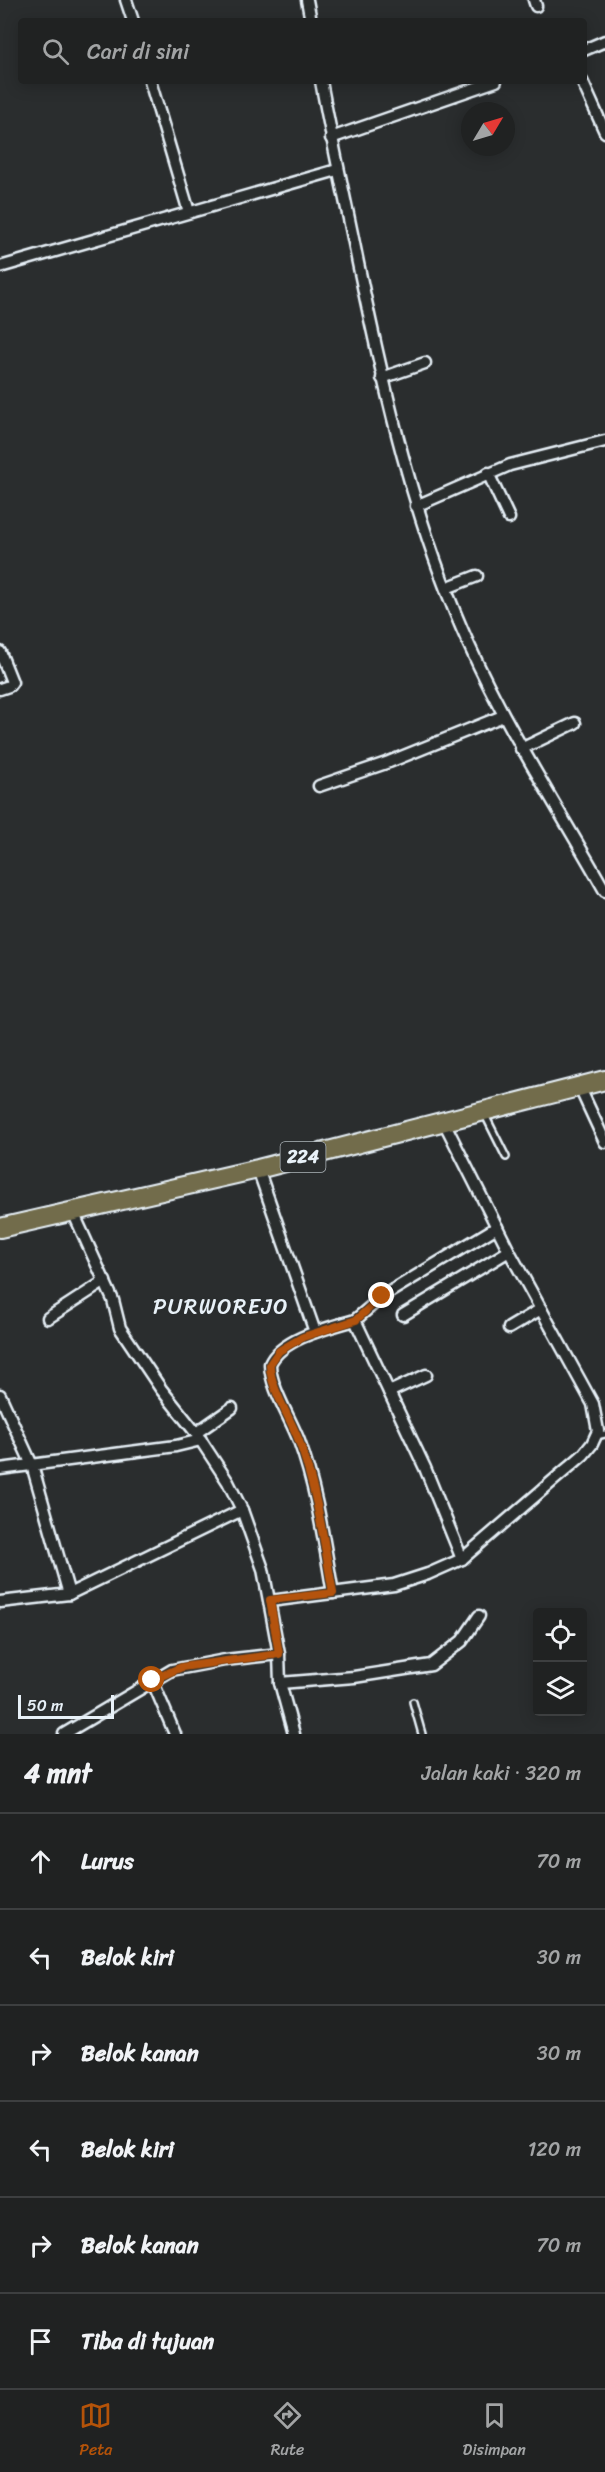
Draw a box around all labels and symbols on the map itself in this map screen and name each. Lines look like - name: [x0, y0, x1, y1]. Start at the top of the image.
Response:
- north arrow: [461, 102, 515, 156]
- road number: 224: [280, 1142, 326, 1172]
- route end: [368, 1282, 394, 1308]
- district label: PURWOREJO: [153, 1287, 289, 1326]
- route start: [138, 1666, 164, 1692]
- scale bar: [18, 1692, 114, 1720]

